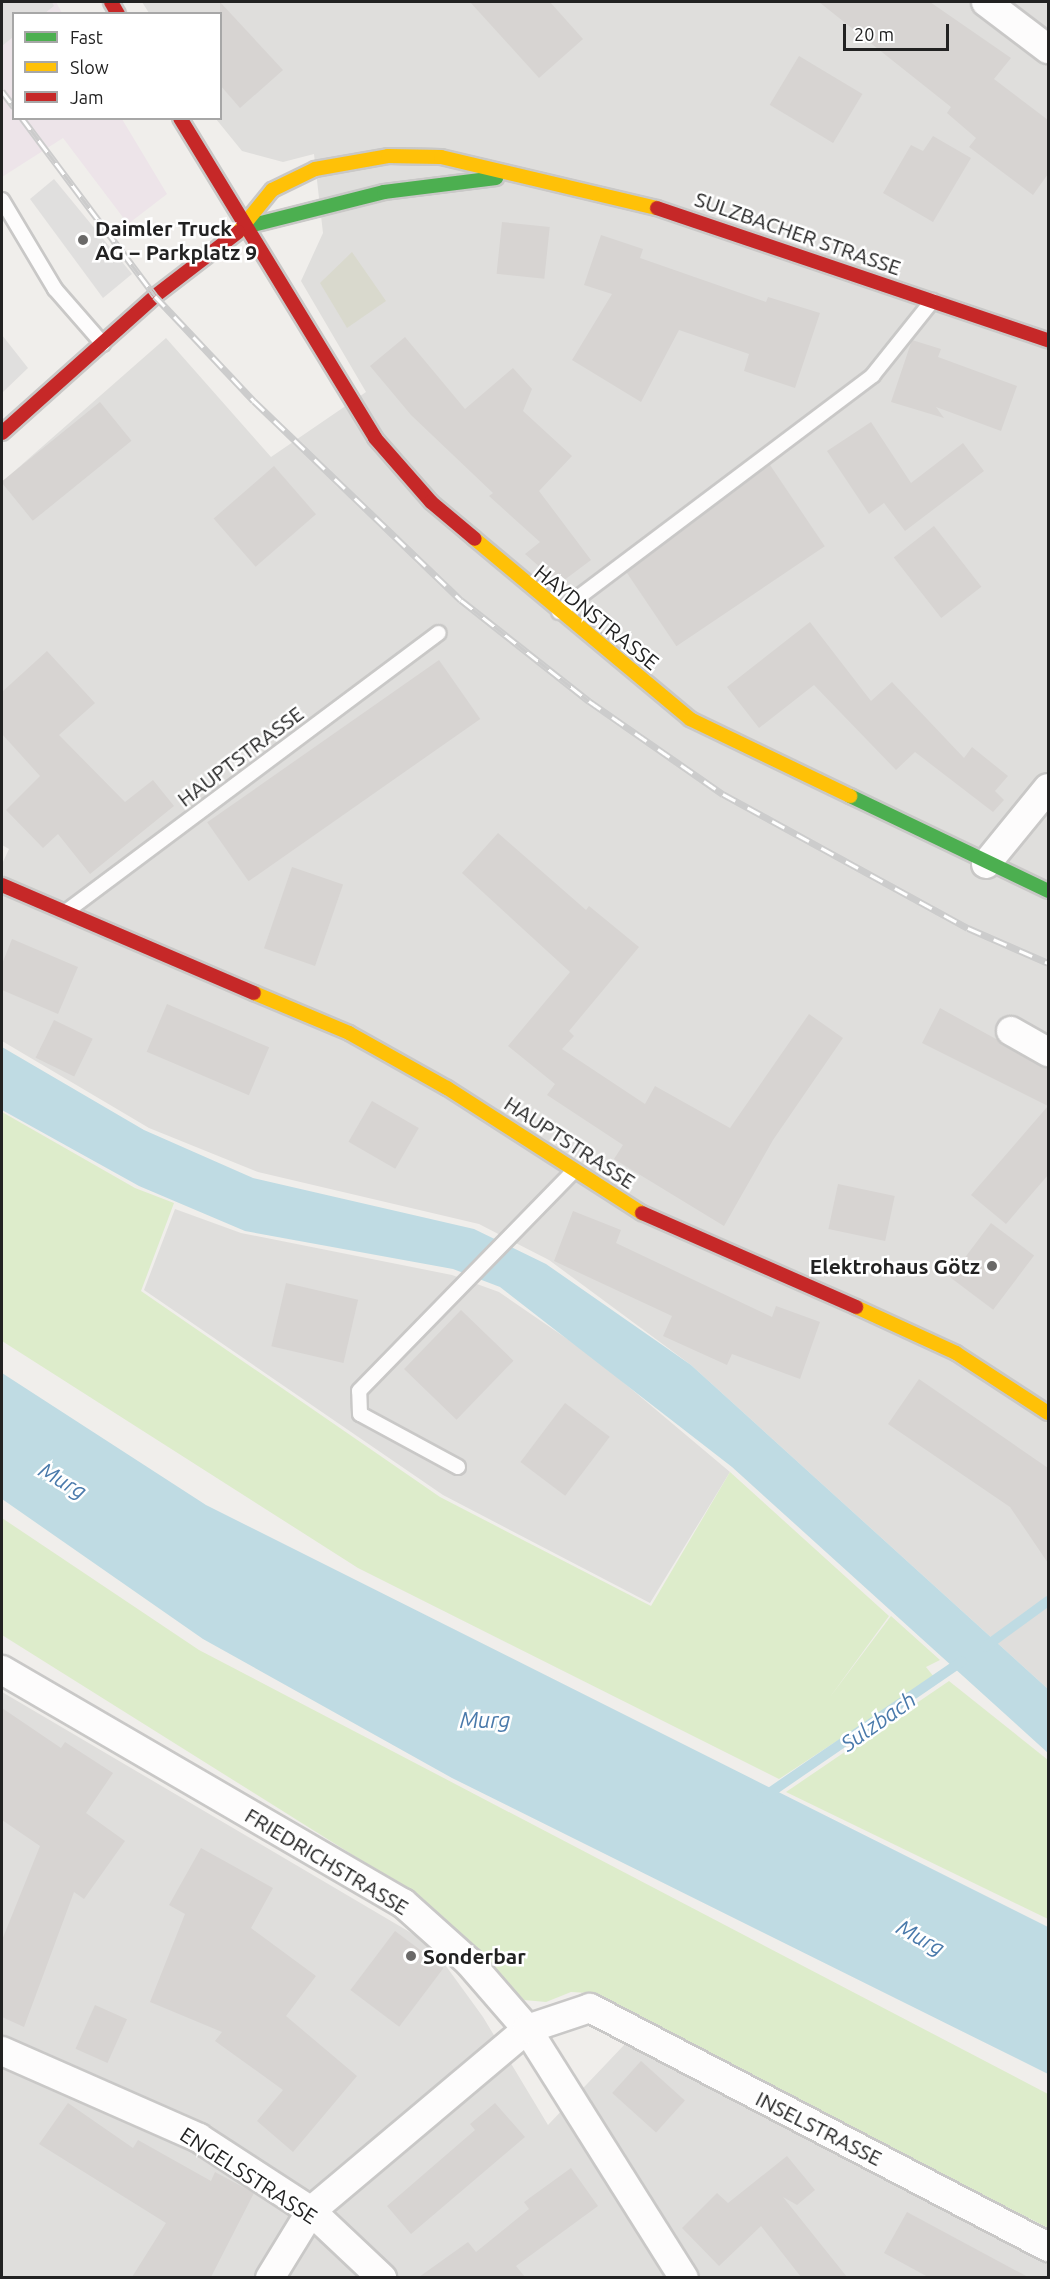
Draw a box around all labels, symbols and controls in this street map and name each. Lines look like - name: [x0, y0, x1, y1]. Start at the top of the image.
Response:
- legend: [12, 12, 222, 120]
- scale bar: [846, 12, 952, 50]
- text: 20 m: [854, 24, 894, 44]
- text: Fast: [70, 27, 103, 47]
- text: Slow: [70, 57, 109, 77]
- text: Jam: [70, 87, 104, 107]
- street label: SULZBACHER STRASSE: [692, 186, 904, 280]
- place label: Daimler Truck AG − Parkplatz 9: [95, 215, 257, 265]
- marker: Daimler Truck AG − Parkplatz 9: [76, 233, 90, 247]
- street label: HAYDNSTRASSE: [530, 559, 664, 675]
- street label: HAUPTSTRASSE: [172, 701, 308, 811]
- street label: HAUPTSTRASSE: [500, 1090, 640, 1194]
- place label: Elektrohaus Götz: [810, 1253, 980, 1279]
- marker: Elektrohaus Götz: [985, 1259, 999, 1273]
- water label: Murg: [34, 1456, 92, 1504]
- water label: Sulzbach: [835, 1686, 921, 1756]
- water label: Murg: [460, 1707, 510, 1733]
- street label: FRIEDRICHSTRASSE: [241, 1802, 413, 1920]
- water label: Murg: [892, 1913, 950, 1961]
- place label: Sonderbar: [423, 1943, 526, 1969]
- marker: Sonderbar: [404, 1949, 418, 1963]
- street label: INSELSTRASSE: [752, 2085, 886, 2171]
- street label: ENGELSSTRASSE: [176, 2121, 322, 2229]

